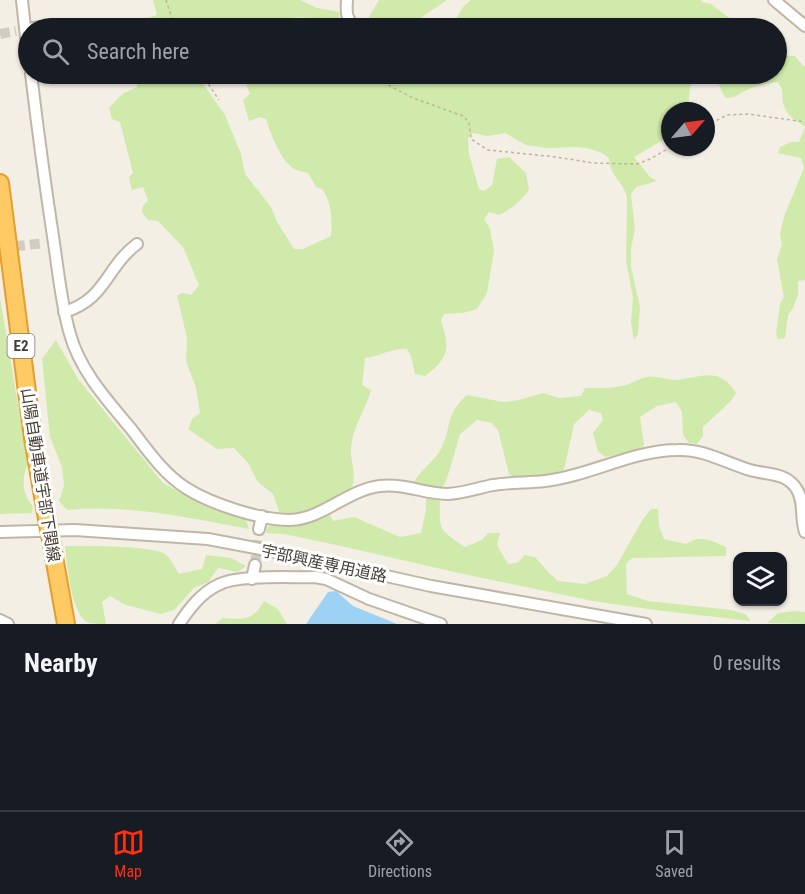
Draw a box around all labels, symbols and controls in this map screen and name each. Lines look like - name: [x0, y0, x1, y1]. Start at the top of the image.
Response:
- search box: [18, 18, 787, 84]
- icon: search: [39, 35, 72, 68]
- text: Search here: [87, 39, 189, 64]
- north arrow: [661, 102, 715, 156]
- road number: E2: [8, 334, 34, 358]
- street label: 山陽自動車道宇部下関線: [17, 387, 64, 563]
- street label: 宇部興産専用道路: [259, 541, 388, 586]
- map controls: [733, 552, 787, 606]
- button: layers: [733, 552, 787, 606]
- text: Nearby: [24, 648, 98, 678]
- text: 0 results: [713, 651, 781, 675]
- tab: Map: [112, 826, 145, 881]
- tab: Directions: [368, 826, 432, 881]
- tab: Saved: [655, 826, 693, 881]

